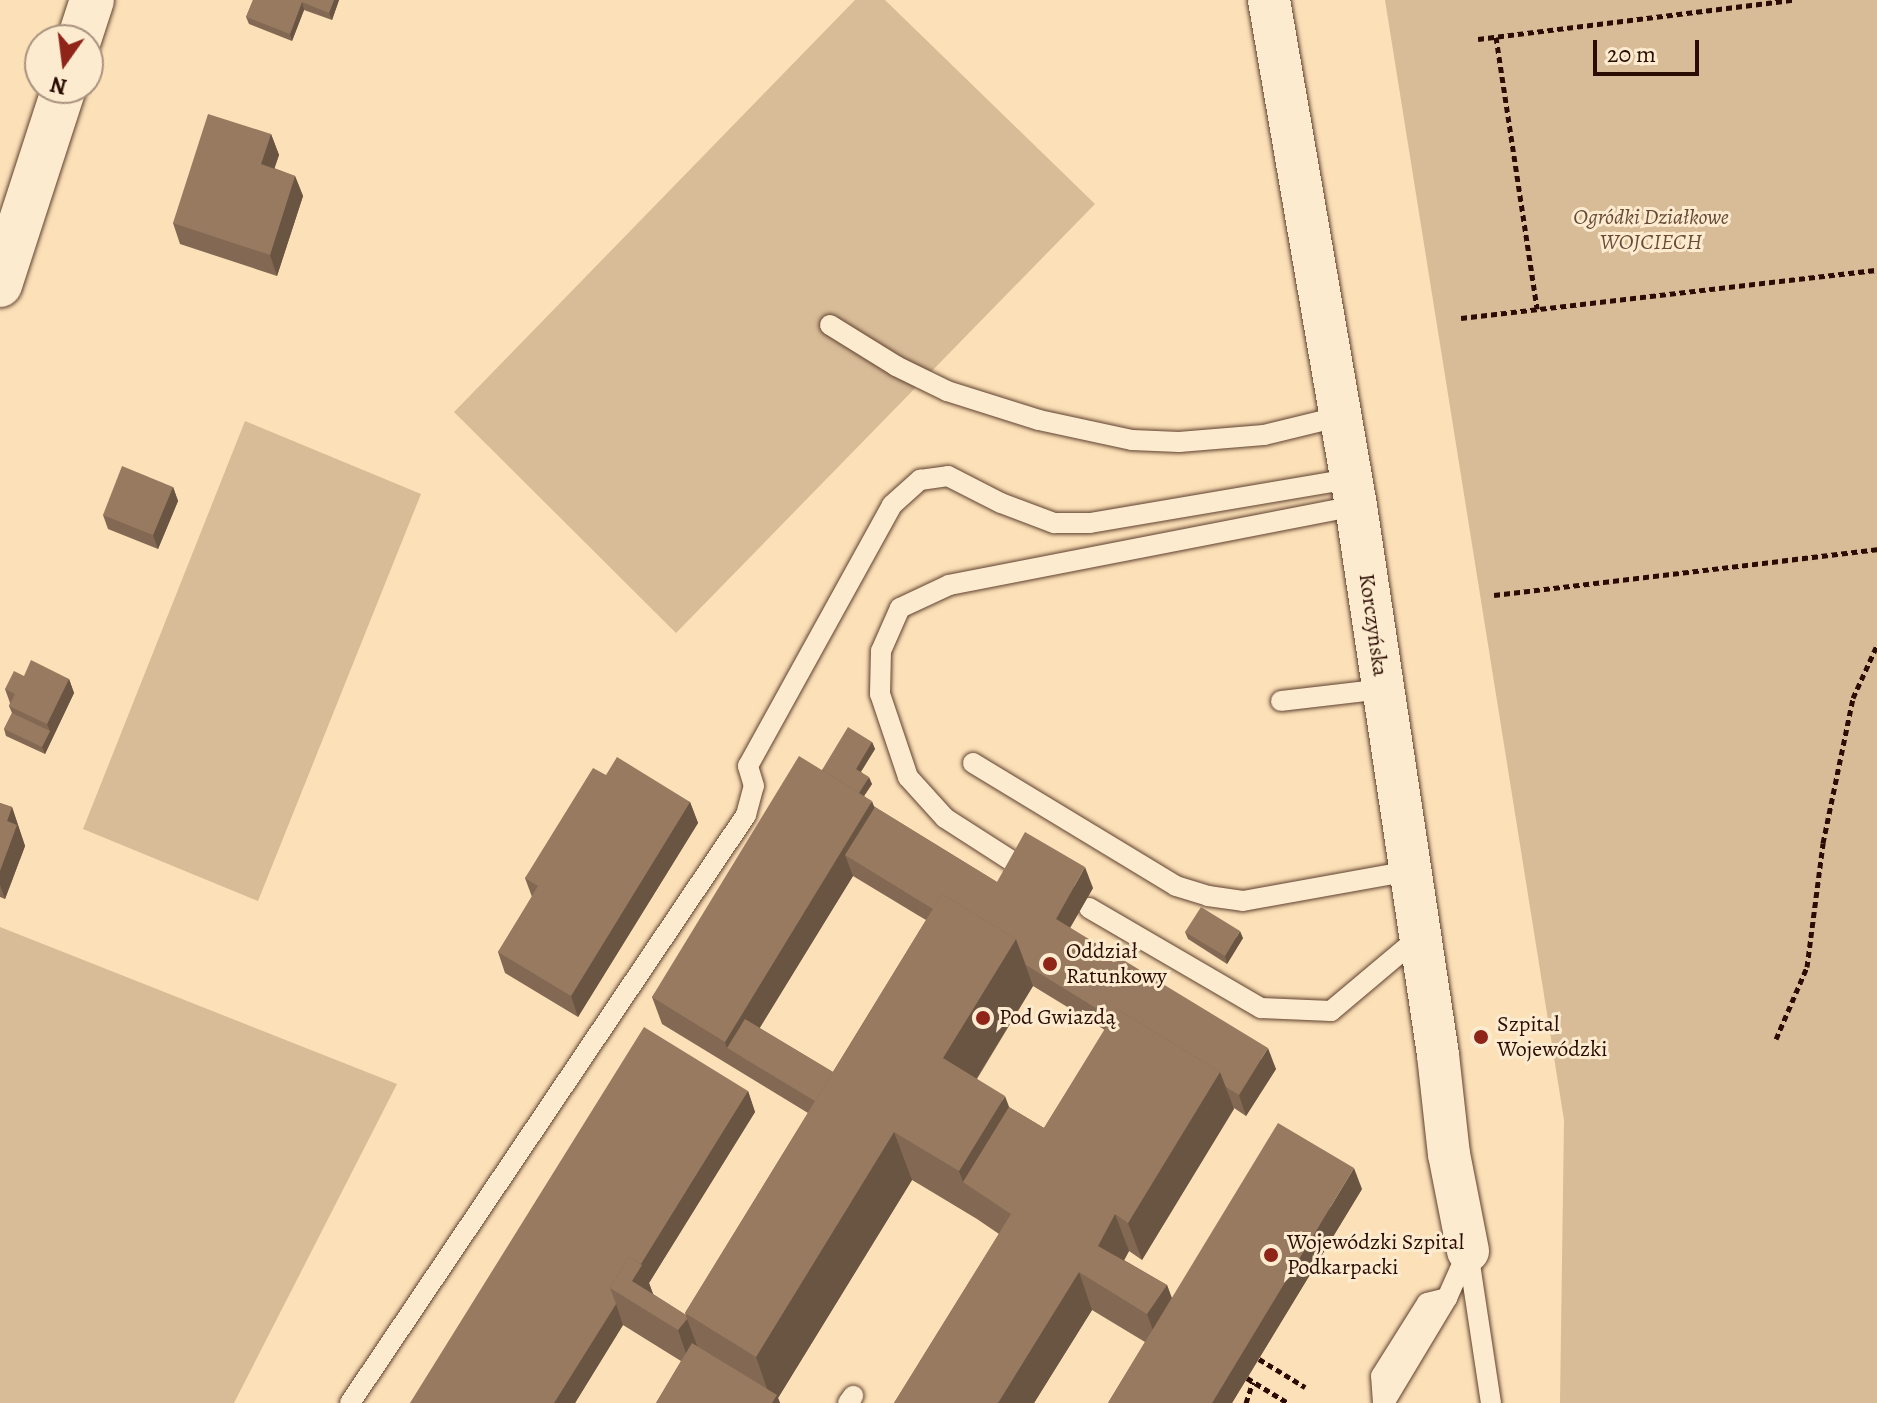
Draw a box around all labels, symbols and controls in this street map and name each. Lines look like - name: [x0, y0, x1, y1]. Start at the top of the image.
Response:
- north arrow: [24, 24, 104, 104]
- scale bar: [1597, 24, 1703, 74]
- text: 20 m: [1607, 38, 1656, 70]
- text: N: [47, 69, 70, 102]
- park label: Ogródki Działkowe WOJCIECH: [1573, 204, 1729, 256]
- street label: Korczyńska: [1353, 572, 1393, 678]
- place label: Oddział Ratunkowy: [1066, 938, 1167, 990]
- marker: Oddział Ratunkowy: [1041, 955, 1059, 973]
- place label: Pod Gwiazdą: [999, 1005, 1116, 1031]
- marker: Pod Gwiazdą: [974, 1009, 992, 1027]
- place label: Szpital Wojewódzki: [1497, 1011, 1607, 1062]
- marker: Szpital Wojewódzki: [1472, 1028, 1490, 1046]
- place label: Wojewódzki Szpital Podkarpacki: [1287, 1229, 1464, 1280]
- marker: Wojewódzki Szpital Podkarpacki: [1262, 1246, 1280, 1264]

